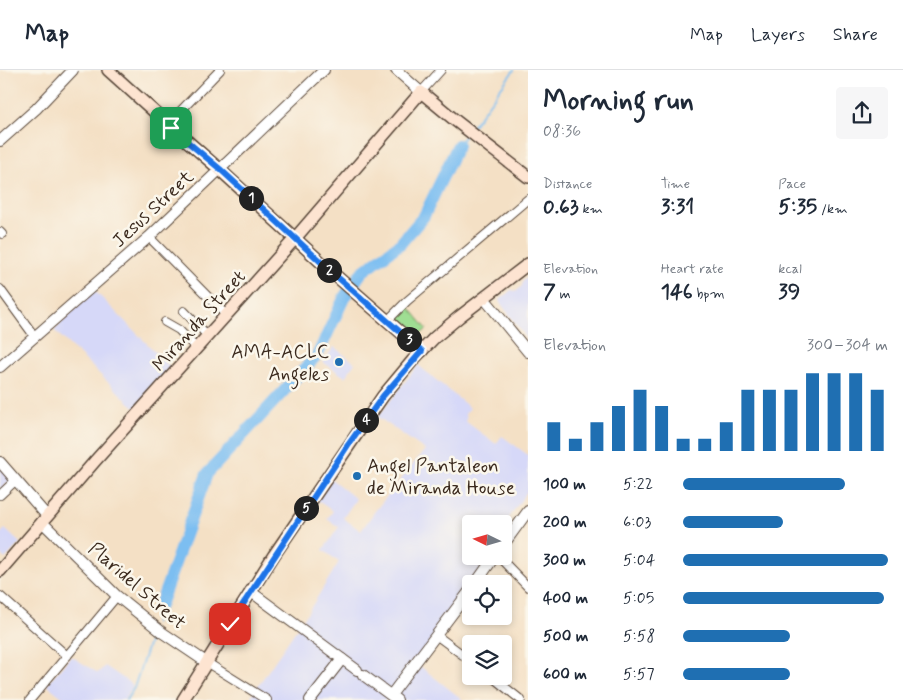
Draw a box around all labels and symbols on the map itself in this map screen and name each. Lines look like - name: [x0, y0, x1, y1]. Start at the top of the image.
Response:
- pin: [150, 107, 192, 149]
- street label: Jesus Street: [107, 165, 199, 253]
- pin: 1: [238, 186, 264, 210]
- pin: 2: [316, 258, 342, 282]
- street label: Miranda Street: [147, 265, 251, 377]
- pin: 3: [396, 326, 422, 352]
- place label: AMA-ACLC Angeles: [231, 340, 330, 390]
- marker: AMA-ACLC Angeles: [333, 356, 345, 368]
- pin: 4: [354, 408, 378, 432]
- place label: Angel Pantaleon de Miranda House: [367, 454, 515, 501]
- marker: Angel Pantaleon de Miranda House: [351, 470, 363, 482]
- pin: 5: [294, 496, 318, 520]
- north arrow: [462, 515, 512, 565]
- street label: Plaridel Street: [83, 537, 191, 636]
- pin: [209, 603, 251, 645]

